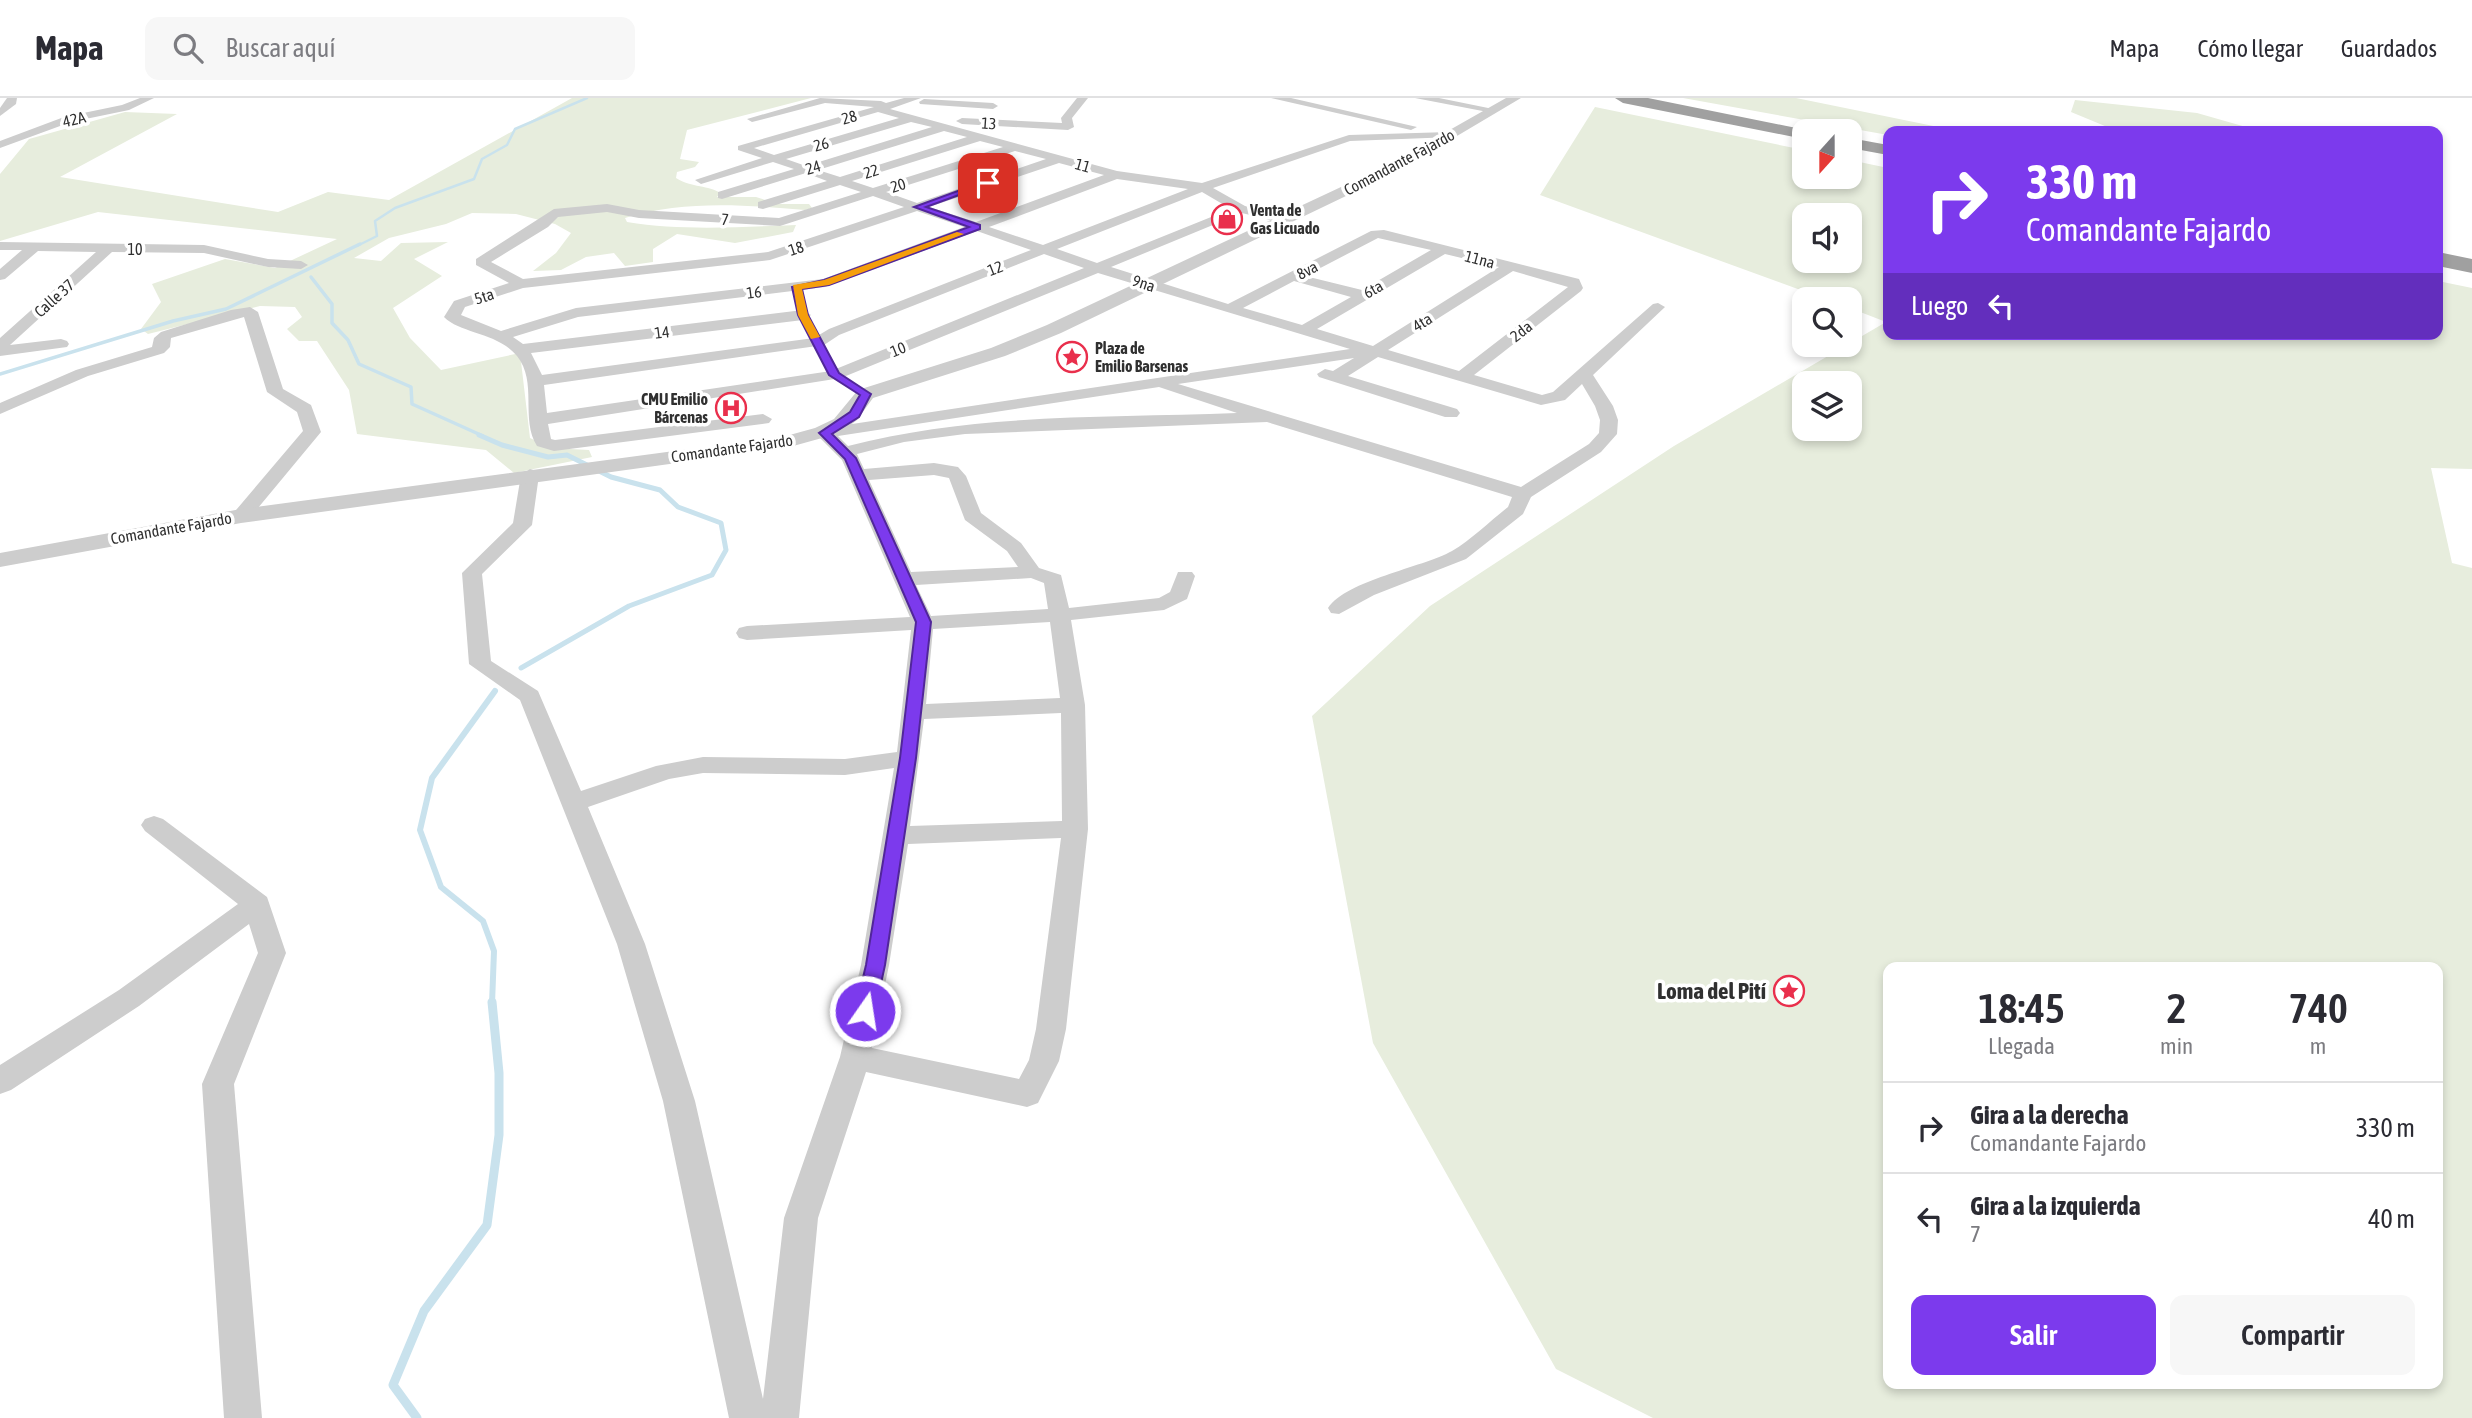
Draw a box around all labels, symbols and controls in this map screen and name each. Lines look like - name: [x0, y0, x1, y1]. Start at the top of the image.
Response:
- search box: [145, 17, 635, 80]
- text: Mapa: [35, 29, 103, 67]
- icon: search: [169, 29, 207, 67]
- text: Buscar aquí: [225, 33, 335, 63]
- text: Mapa: [2110, 35, 2159, 62]
- text: Cómo llegar: [2197, 35, 2303, 62]
- text: Guardados: [2341, 35, 2437, 62]
- street label: 28: [839, 106, 859, 128]
- street label: 42A: [61, 107, 87, 131]
- street label: 13: [981, 113, 997, 133]
- north arrow: [1792, 119, 1862, 189]
- map controls: [1792, 119, 1862, 441]
- street label: Comandante Fajardo: [1341, 125, 1458, 200]
- street label: 26: [811, 133, 831, 155]
- pin: [958, 153, 1018, 213]
- text: 330 m: [2026, 153, 2137, 209]
- street label: 11: [1073, 154, 1093, 176]
- icon: right: [1911, 154, 2002, 245]
- street label: 24: [803, 156, 823, 178]
- street label: 22: [861, 160, 881, 182]
- icon: arrive: [969, 164, 1007, 202]
- street label: 20: [888, 174, 908, 196]
- place label: Venta de Gas Licuado: [1249, 201, 1320, 237]
- shop icon: Venta de Gas Licuado: [1210, 202, 1244, 236]
- button: sound: [1792, 203, 1862, 273]
- street label: 7: [721, 210, 729, 228]
- text: Comandante Fajardo: [2026, 211, 2271, 248]
- street label: 18: [786, 237, 806, 259]
- street label: 10: [127, 240, 143, 258]
- street label: 11na: [1463, 246, 1497, 272]
- street label: 12: [985, 257, 1005, 279]
- street label: 8va: [1293, 257, 1321, 283]
- street label: 9na: [1130, 271, 1158, 295]
- street label: Calle 37: [30, 275, 78, 321]
- street label: 6ta: [1360, 276, 1386, 302]
- street label: 16: [745, 282, 763, 302]
- street label: 5ta: [472, 284, 496, 308]
- button: search: [1792, 287, 1862, 357]
- icon: left: [1982, 287, 2020, 325]
- text: Luego: [1911, 291, 1968, 321]
- street label: 4ta: [1409, 309, 1435, 335]
- street label: 2da: [1507, 317, 1535, 345]
- street label: 14: [653, 322, 671, 342]
- street label: 10: [888, 338, 908, 360]
- place label: Plaza de Emilio Barsenas: [1095, 339, 1189, 375]
- place icon: Plaza de Emilio Barsenas: [1055, 340, 1089, 374]
- button: layers: [1792, 371, 1862, 441]
- place label: CMU Emilio Bárcenas: [641, 390, 708, 426]
- hospital icon: CMU Emilio Bárcenas: [714, 391, 748, 425]
- street label: Comandante Fajardo: [670, 431, 794, 466]
- street label: Comandante Fajardo: [109, 508, 233, 548]
- position arrow: [828, 974, 902, 1048]
- place icon: Loma del Pití: [1772, 974, 1806, 1008]
- place label: Loma del Pití: [1657, 978, 1767, 1004]
- text: 18:45: [1978, 984, 2065, 1032]
- text: 2: [2167, 984, 2186, 1032]
- text: 740: [2288, 984, 2348, 1032]
- text: Llegada: [1988, 1033, 2055, 1059]
- text: min: [2160, 1033, 2193, 1059]
- text: m: [2310, 1033, 2326, 1059]
- text: Gira a la derecha: [1970, 1100, 2129, 1130]
- icon: right: [1911, 1109, 1949, 1147]
- text: 330 m: [2356, 1113, 2415, 1143]
- text: Comandante Fajardo: [1970, 1130, 2146, 1156]
- text: Gira a la izquierda: [1970, 1191, 2141, 1221]
- icon: left: [1911, 1200, 1949, 1238]
- text: 40 m: [2368, 1204, 2415, 1234]
- text: 7: [1970, 1221, 1981, 1247]
- button: Salir: [1911, 1295, 2156, 1375]
- button: Compartir: [2170, 1295, 2415, 1375]

